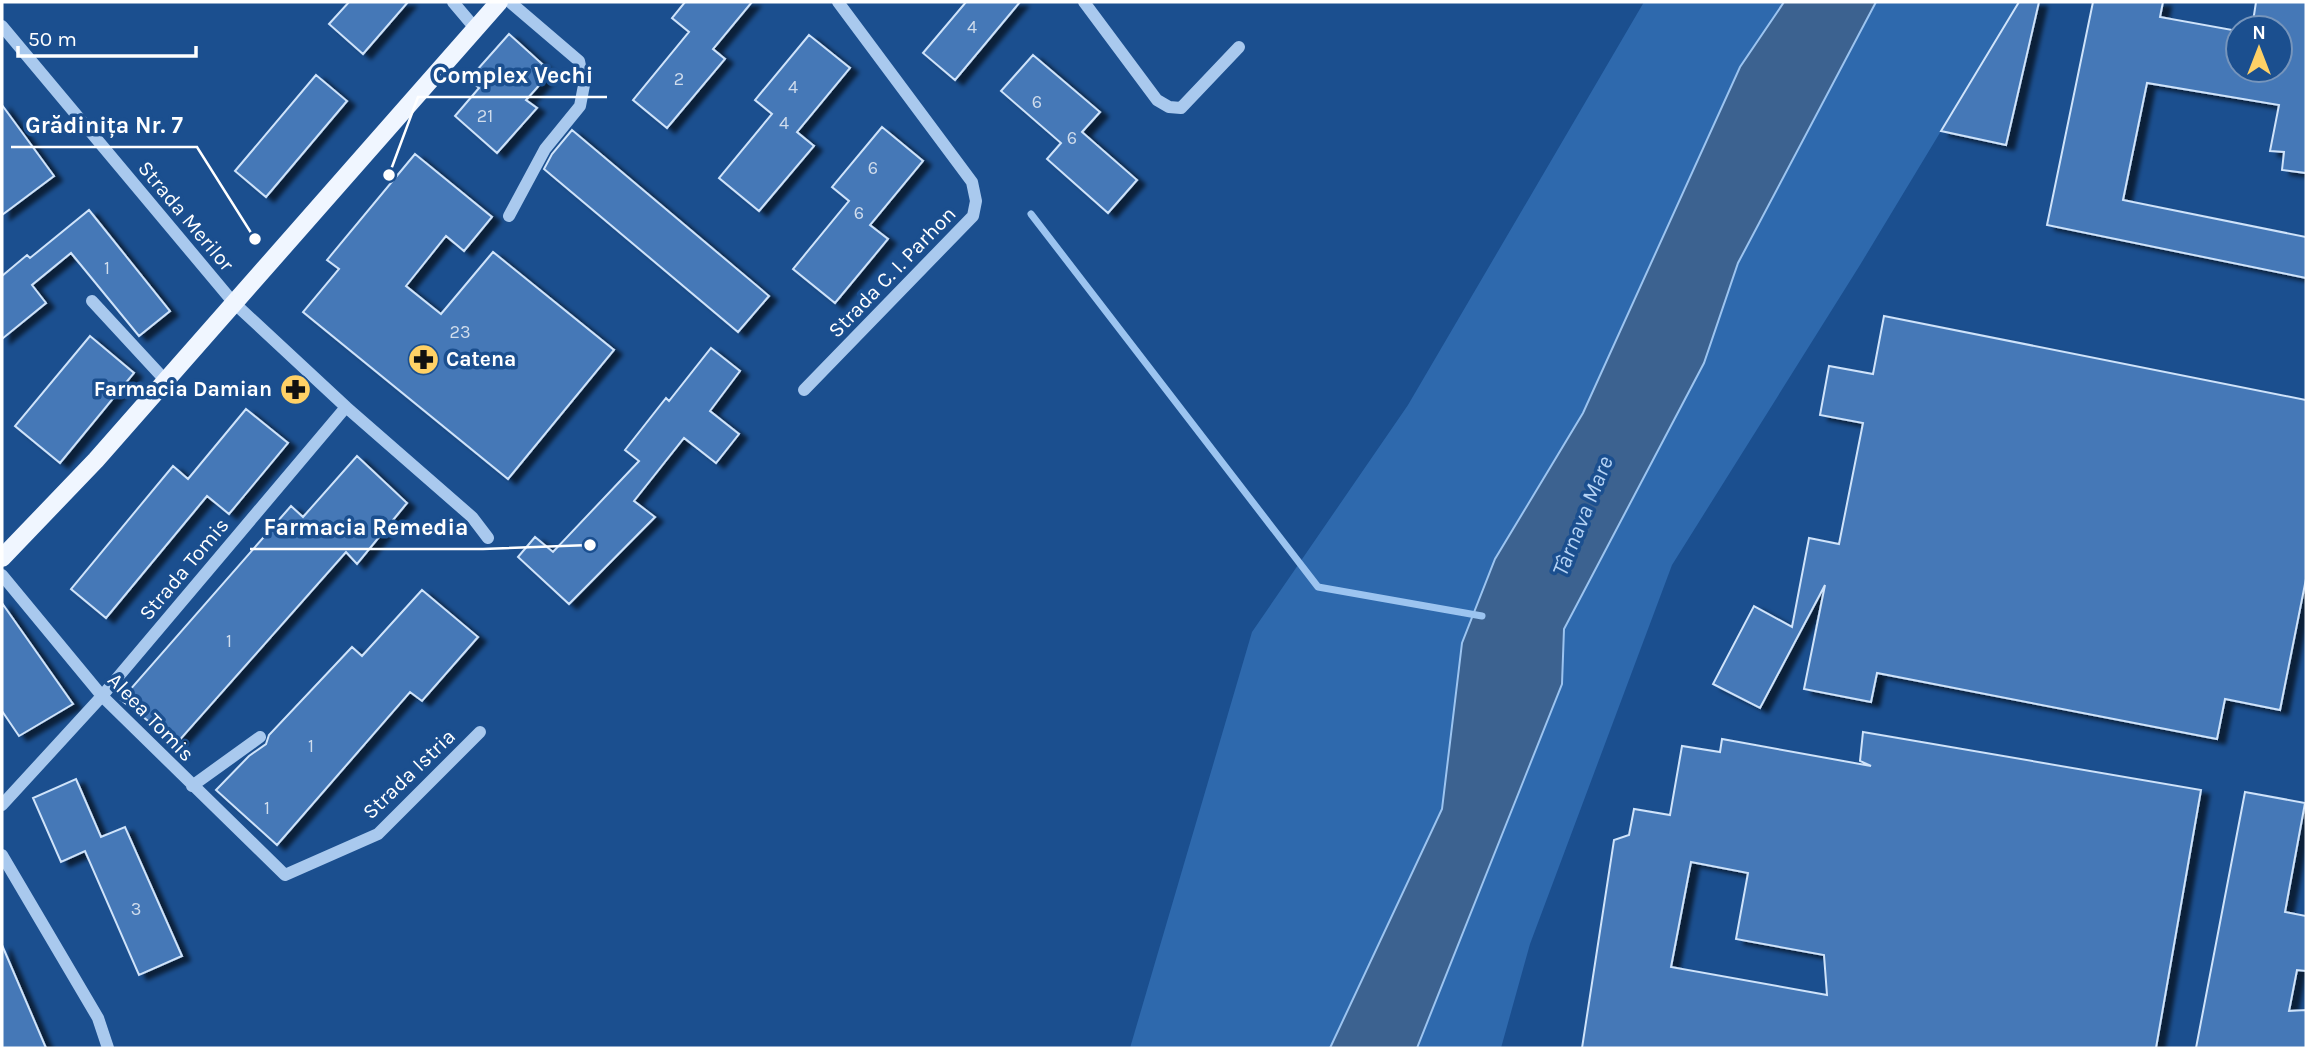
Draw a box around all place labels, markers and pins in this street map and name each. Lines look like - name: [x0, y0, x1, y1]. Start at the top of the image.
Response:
- callout: Complex Vechi: [418, 53, 607, 97]
- callout: Grădinița Nr. 7: [11, 103, 197, 147]
- pharmacy icon: Catena: [406, 342, 440, 376]
- place label: Catena: [446, 347, 516, 371]
- pharmacy icon: Farmacia Damian: [278, 372, 312, 406]
- place label: Farmacia Damian: [94, 377, 272, 401]
- callout: Farmacia Remedia: [250, 505, 483, 549]

